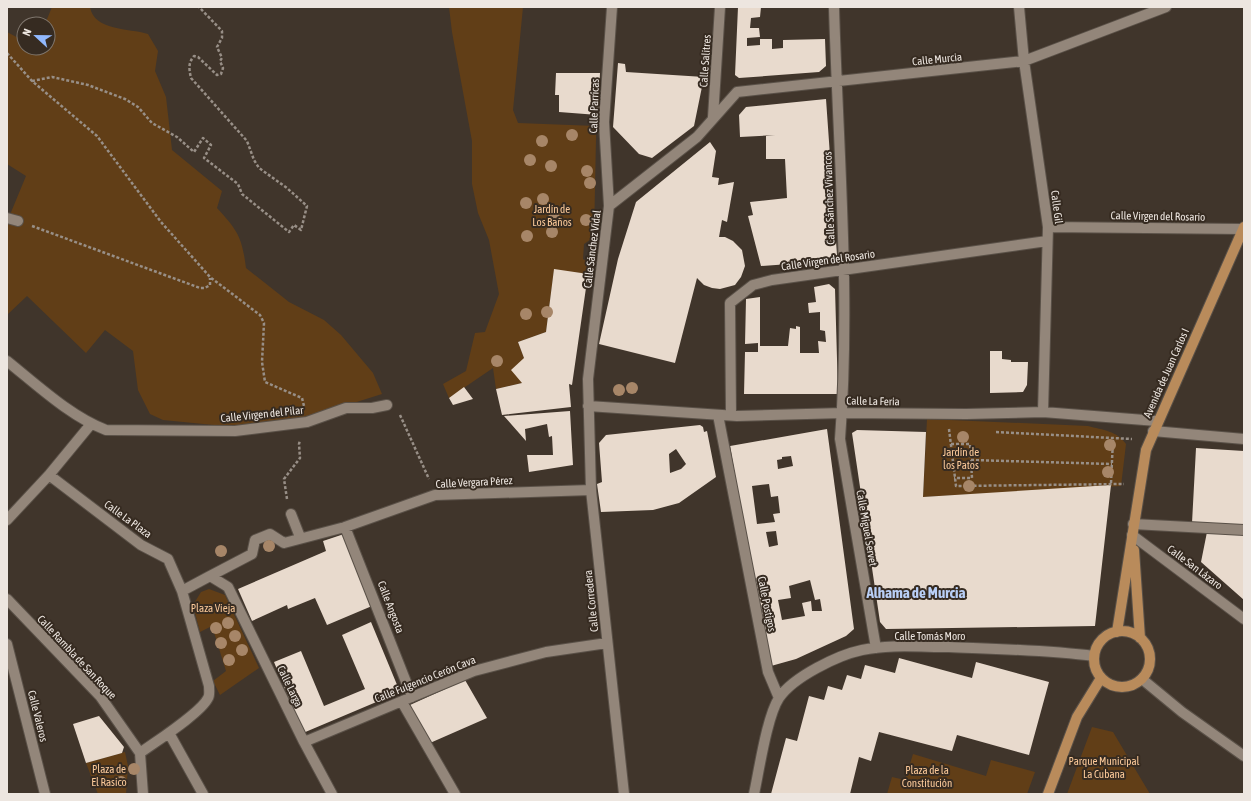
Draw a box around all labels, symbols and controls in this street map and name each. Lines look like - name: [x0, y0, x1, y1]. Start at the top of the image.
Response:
- north arrow: [16, 16, 56, 56]
- text: N: [20, 27, 34, 38]
- street label: Calle Salitres: [697, 34, 713, 88]
- street label: Calle Murcia: [912, 50, 962, 68]
- street label: Calle Parricas: [587, 78, 601, 134]
- street label: Calle Sánchez Vivancos: [821, 151, 837, 245]
- street label: Calle Gil: [1049, 190, 1065, 224]
- park label: Jardín de Los Baños: [532, 203, 572, 228]
- street label: Calle Sánchez Vidal: [581, 209, 603, 289]
- street label: Calle Virgen del Rosario: [1111, 209, 1205, 223]
- street label: Calle Virgen del Rosario: [780, 247, 876, 273]
- street label: Avenida de Juan Carlos I: [1141, 326, 1191, 420]
- street label: Calle La Feria: [846, 395, 900, 407]
- street label: Calle Virgen del Pilar: [220, 404, 305, 424]
- park label: Jardín de los Patos: [943, 446, 979, 471]
- street label: Calle Vergara Pérez: [435, 474, 513, 490]
- street label: Calle Miguel Servet: [854, 489, 880, 567]
- street label: Calle La Plaza: [102, 498, 154, 540]
- street label: Calle San Lázaro: [1165, 542, 1225, 592]
- street label: Calle Corredera: [582, 569, 600, 633]
- street label: Calle Postigos: [756, 575, 778, 633]
- street label: Calle Angosta: [376, 579, 406, 635]
- district label: Alhama de Murcia: [865, 584, 966, 601]
- park label: Plaza Vieja: [191, 602, 235, 614]
- street label: Calle Rambla de San Roque: [35, 613, 119, 701]
- street label: Calle Tomás Moro: [894, 630, 966, 642]
- street label: Calle Fulgencio Cerón Cava: [373, 653, 477, 705]
- street label: Calle Larga: [275, 664, 305, 708]
- street label: Calle Valeros: [26, 689, 50, 743]
- park label: Parque Municipal La Cubana: [1069, 755, 1140, 780]
- park label: Plaza de El Rasico: [91, 763, 127, 788]
- park label: Plaza de la Constitución: [902, 764, 952, 789]

